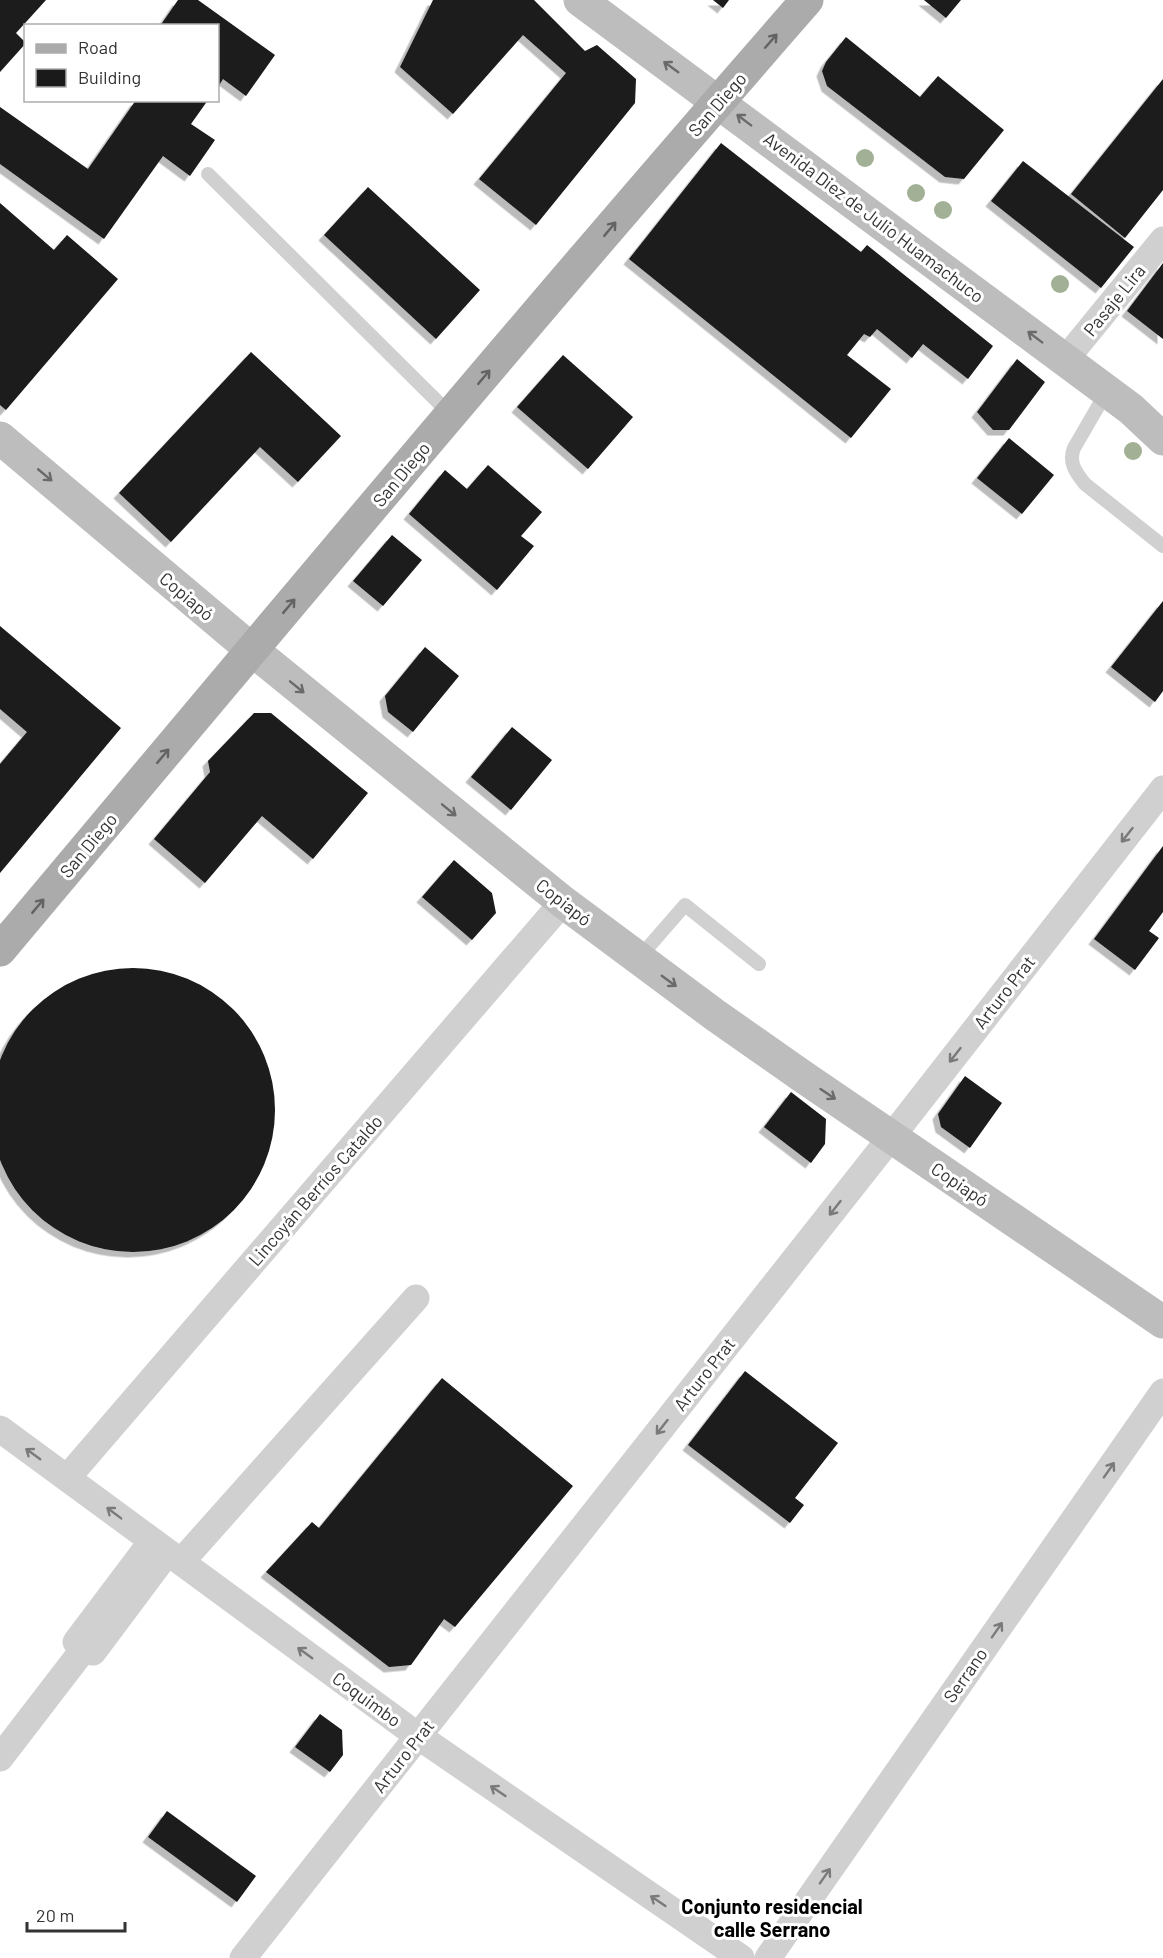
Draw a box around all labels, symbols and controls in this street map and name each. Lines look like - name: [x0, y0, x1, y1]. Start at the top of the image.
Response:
- legend: [24, 24, 219, 102]
- one-way arrow: [764, 33, 777, 49]
- text: Road: [78, 36, 118, 58]
- one-way arrow: [663, 60, 679, 73]
- text: Building: [78, 66, 141, 88]
- street label: San Diego: [683, 67, 751, 141]
- one-way arrow: [736, 114, 752, 127]
- street label: Avenida Diez de Julio Huamachuco: [760, 127, 988, 307]
- one-way arrow: [603, 222, 617, 237]
- street label: Pasaje Lira: [1078, 260, 1150, 340]
- one-way arrow: [1027, 331, 1043, 344]
- one-way arrow: [477, 369, 490, 385]
- street label: San Diego: [368, 437, 434, 511]
- one-way arrow: [37, 469, 53, 482]
- street label: Copiapó: [155, 567, 219, 625]
- one-way arrow: [282, 599, 296, 614]
- one-way arrow: [289, 681, 305, 694]
- one-way arrow: [156, 749, 170, 764]
- one-way arrow: [441, 803, 457, 816]
- street label: San Diego: [55, 808, 121, 882]
- one-way arrow: [1121, 827, 1134, 843]
- street label: Copiapó: [532, 874, 596, 930]
- one-way arrow: [31, 898, 44, 914]
- street label: Arturo Prat: [969, 951, 1039, 1033]
- one-way arrow: [660, 975, 676, 987]
- one-way arrow: [949, 1046, 962, 1062]
- one-way arrow: [819, 1088, 835, 1100]
- street label: Lincoyán Berríos Cataldo: [243, 1110, 387, 1270]
- street label: Copiapó: [927, 1157, 993, 1211]
- one-way arrow: [828, 1200, 841, 1216]
- street label: Arturo Prat: [669, 1333, 739, 1415]
- one-way arrow: [655, 1419, 668, 1435]
- one-way arrow: [26, 1447, 42, 1460]
- one-way arrow: [1103, 1462, 1115, 1478]
- one-way arrow: [106, 1506, 122, 1519]
- one-way arrow: [991, 1622, 1003, 1638]
- street label: Serrano: [938, 1643, 992, 1707]
- one-way arrow: [297, 1647, 313, 1659]
- street label: Coquimbo: [328, 1667, 406, 1731]
- street label: Arturo Prat: [368, 1715, 438, 1797]
- one-way arrow: [490, 1785, 506, 1797]
- one-way arrow: [819, 1868, 831, 1884]
- district label: Conjunto residencial calle Serrano: [681, 1894, 863, 1941]
- scale bar: [27, 1895, 124, 1933]
- one-way arrow: [651, 1895, 667, 1907]
- text: 20 m: [36, 1904, 74, 1926]

